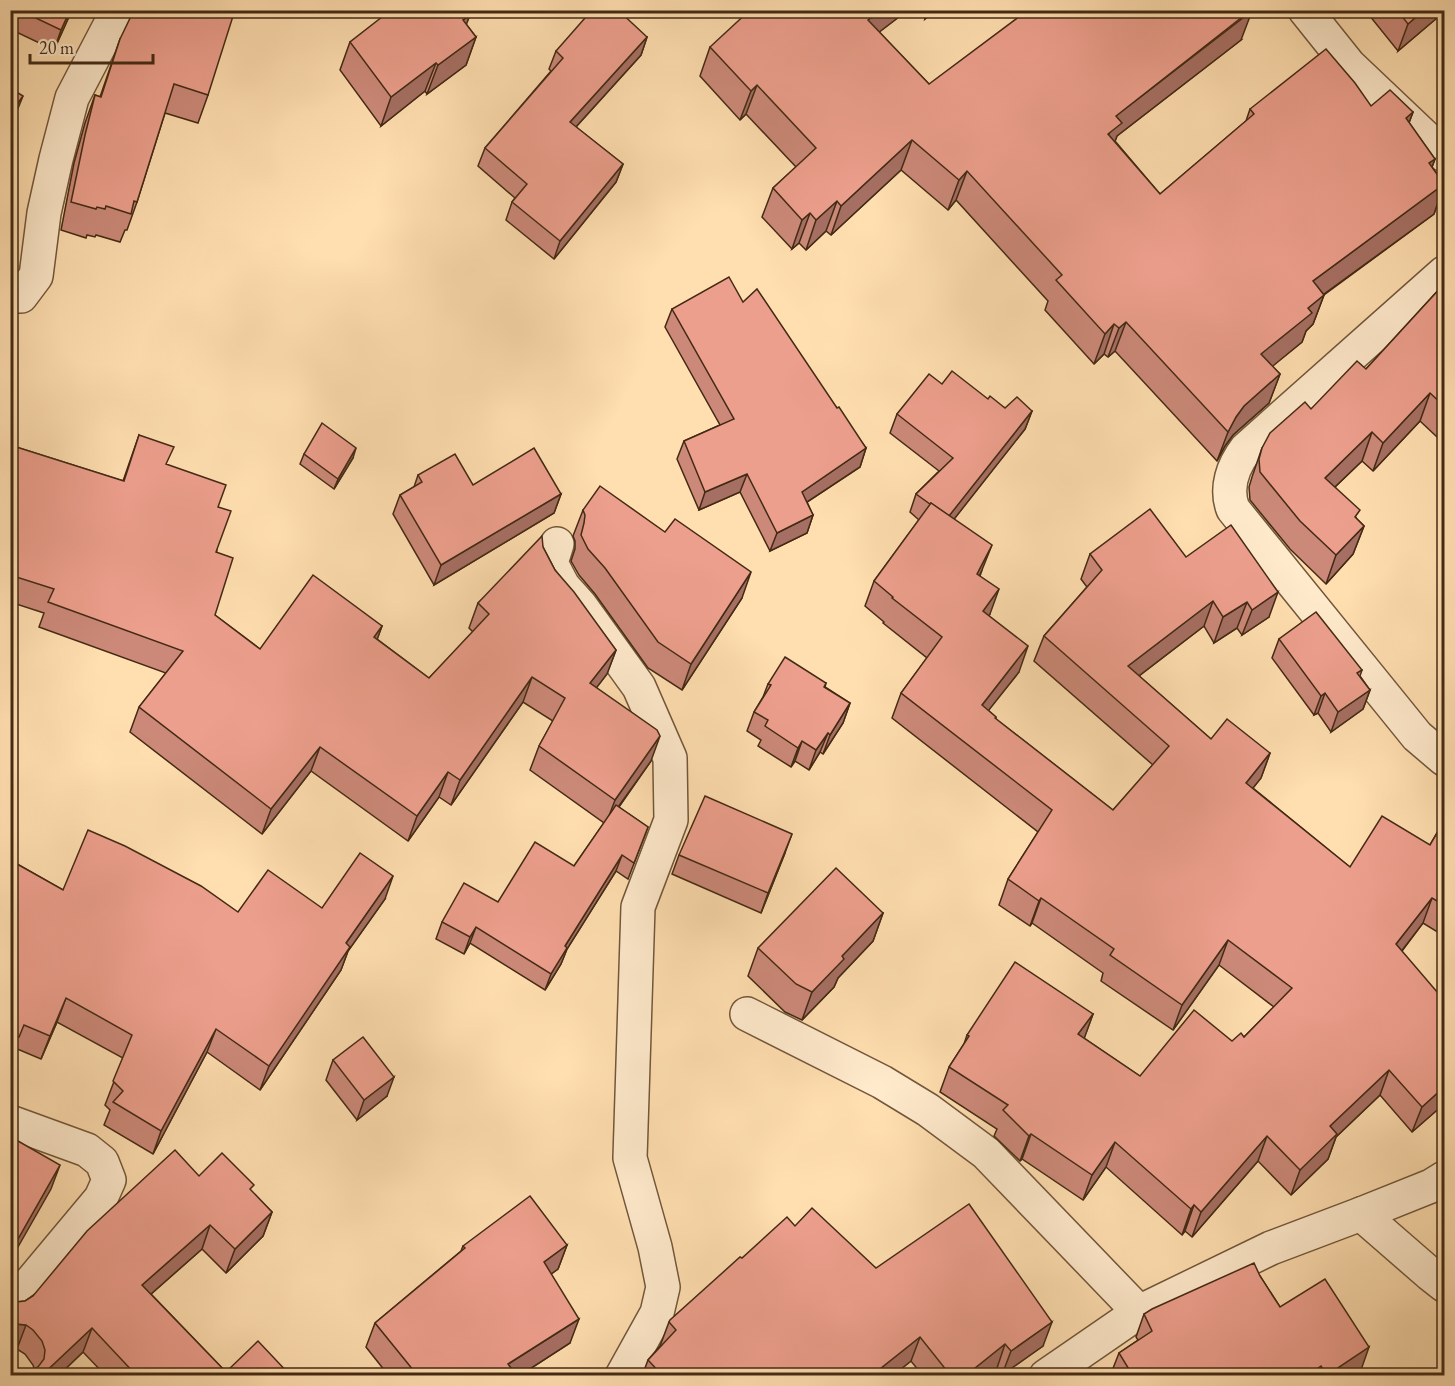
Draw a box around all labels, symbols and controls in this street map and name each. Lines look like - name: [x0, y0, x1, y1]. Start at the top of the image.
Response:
- scale bar: [30, 27, 153, 65]
- text: 20 m: [39, 36, 74, 59]

